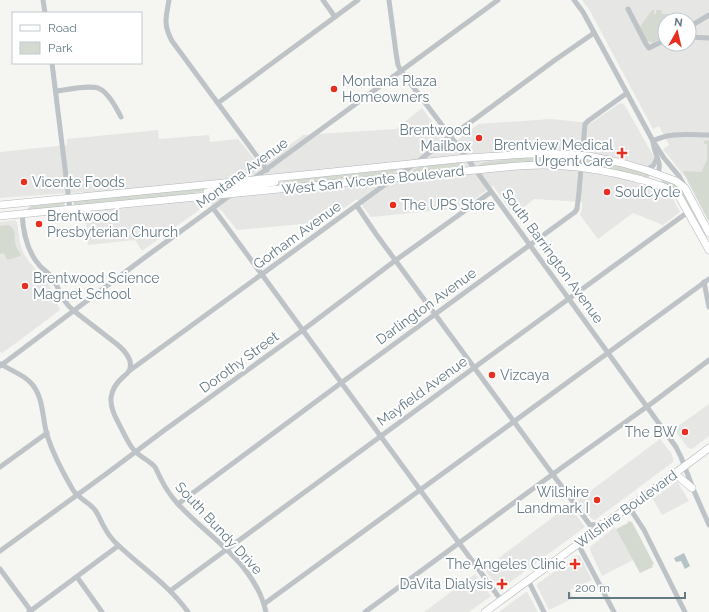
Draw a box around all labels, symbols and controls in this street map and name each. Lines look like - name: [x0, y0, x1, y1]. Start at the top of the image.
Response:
- legend: [12, 12, 142, 64]
- north arrow: [657, 12, 697, 52]
- text: N: [673, 16, 683, 30]
- text: Road: [48, 21, 77, 35]
- text: Park: [48, 41, 73, 55]
- place label: Montana Plaza Homeowners: [342, 73, 437, 105]
- marker: Montana Plaza Homeowners: [329, 84, 339, 94]
- place label: Brentwood Mailbox: [399, 122, 471, 154]
- marker: Brentwood Mailbox: [474, 133, 484, 143]
- street label: Montana Avenue: [193, 135, 291, 211]
- place label: Brentview Medical Urgent Care: [494, 137, 613, 169]
- marker: Brentview Medical Urgent Care: [616, 147, 628, 159]
- street label: West San Vicente Boulevard: [281, 162, 465, 198]
- place label: Vicente Foods: [32, 174, 125, 190]
- marker: Vicente Foods: [19, 177, 29, 187]
- place label: SoulCycle: [615, 184, 680, 200]
- street label: South Barrington Avenue: [499, 186, 607, 326]
- marker: SoulCycle: [602, 187, 612, 197]
- place label: The UPS Store: [401, 197, 495, 213]
- street label: Gorham Avenue: [250, 198, 344, 272]
- marker: The UPS Store: [388, 200, 398, 210]
- place label: Brentwood Presbyterian Church: [47, 208, 178, 240]
- marker: Brentwood Presbyterian Church: [34, 219, 44, 229]
- street label: Darlington Avenue: [373, 264, 479, 348]
- place label: Brentwood Science Magnet School: [33, 270, 160, 302]
- marker: Brentwood Science Magnet School: [20, 281, 30, 291]
- street label: Dorothy Street: [196, 328, 282, 396]
- street label: Mayfield Avenue: [374, 353, 470, 429]
- place label: Vizcaya: [500, 367, 549, 383]
- marker: Vizcaya: [487, 370, 497, 380]
- place label: The BW: [625, 424, 677, 440]
- marker: The BW: [680, 427, 690, 437]
- street label: Wilshire Boulevard: [572, 467, 680, 551]
- street label: South Bundy Drive: [172, 479, 266, 577]
- place label: Wilshire Landmark I: [516, 484, 589, 516]
- marker: Wilshire Landmark I: [592, 495, 602, 505]
- place label: The Angeles Clinic: [446, 556, 566, 572]
- marker: The Angeles Clinic: [569, 558, 581, 570]
- scale bar: [569, 574, 685, 600]
- place label: DaVita Dialysis: [400, 576, 493, 592]
- marker: DaVita Dialysis: [496, 578, 508, 590]
- text: 200 m: [575, 581, 610, 595]

